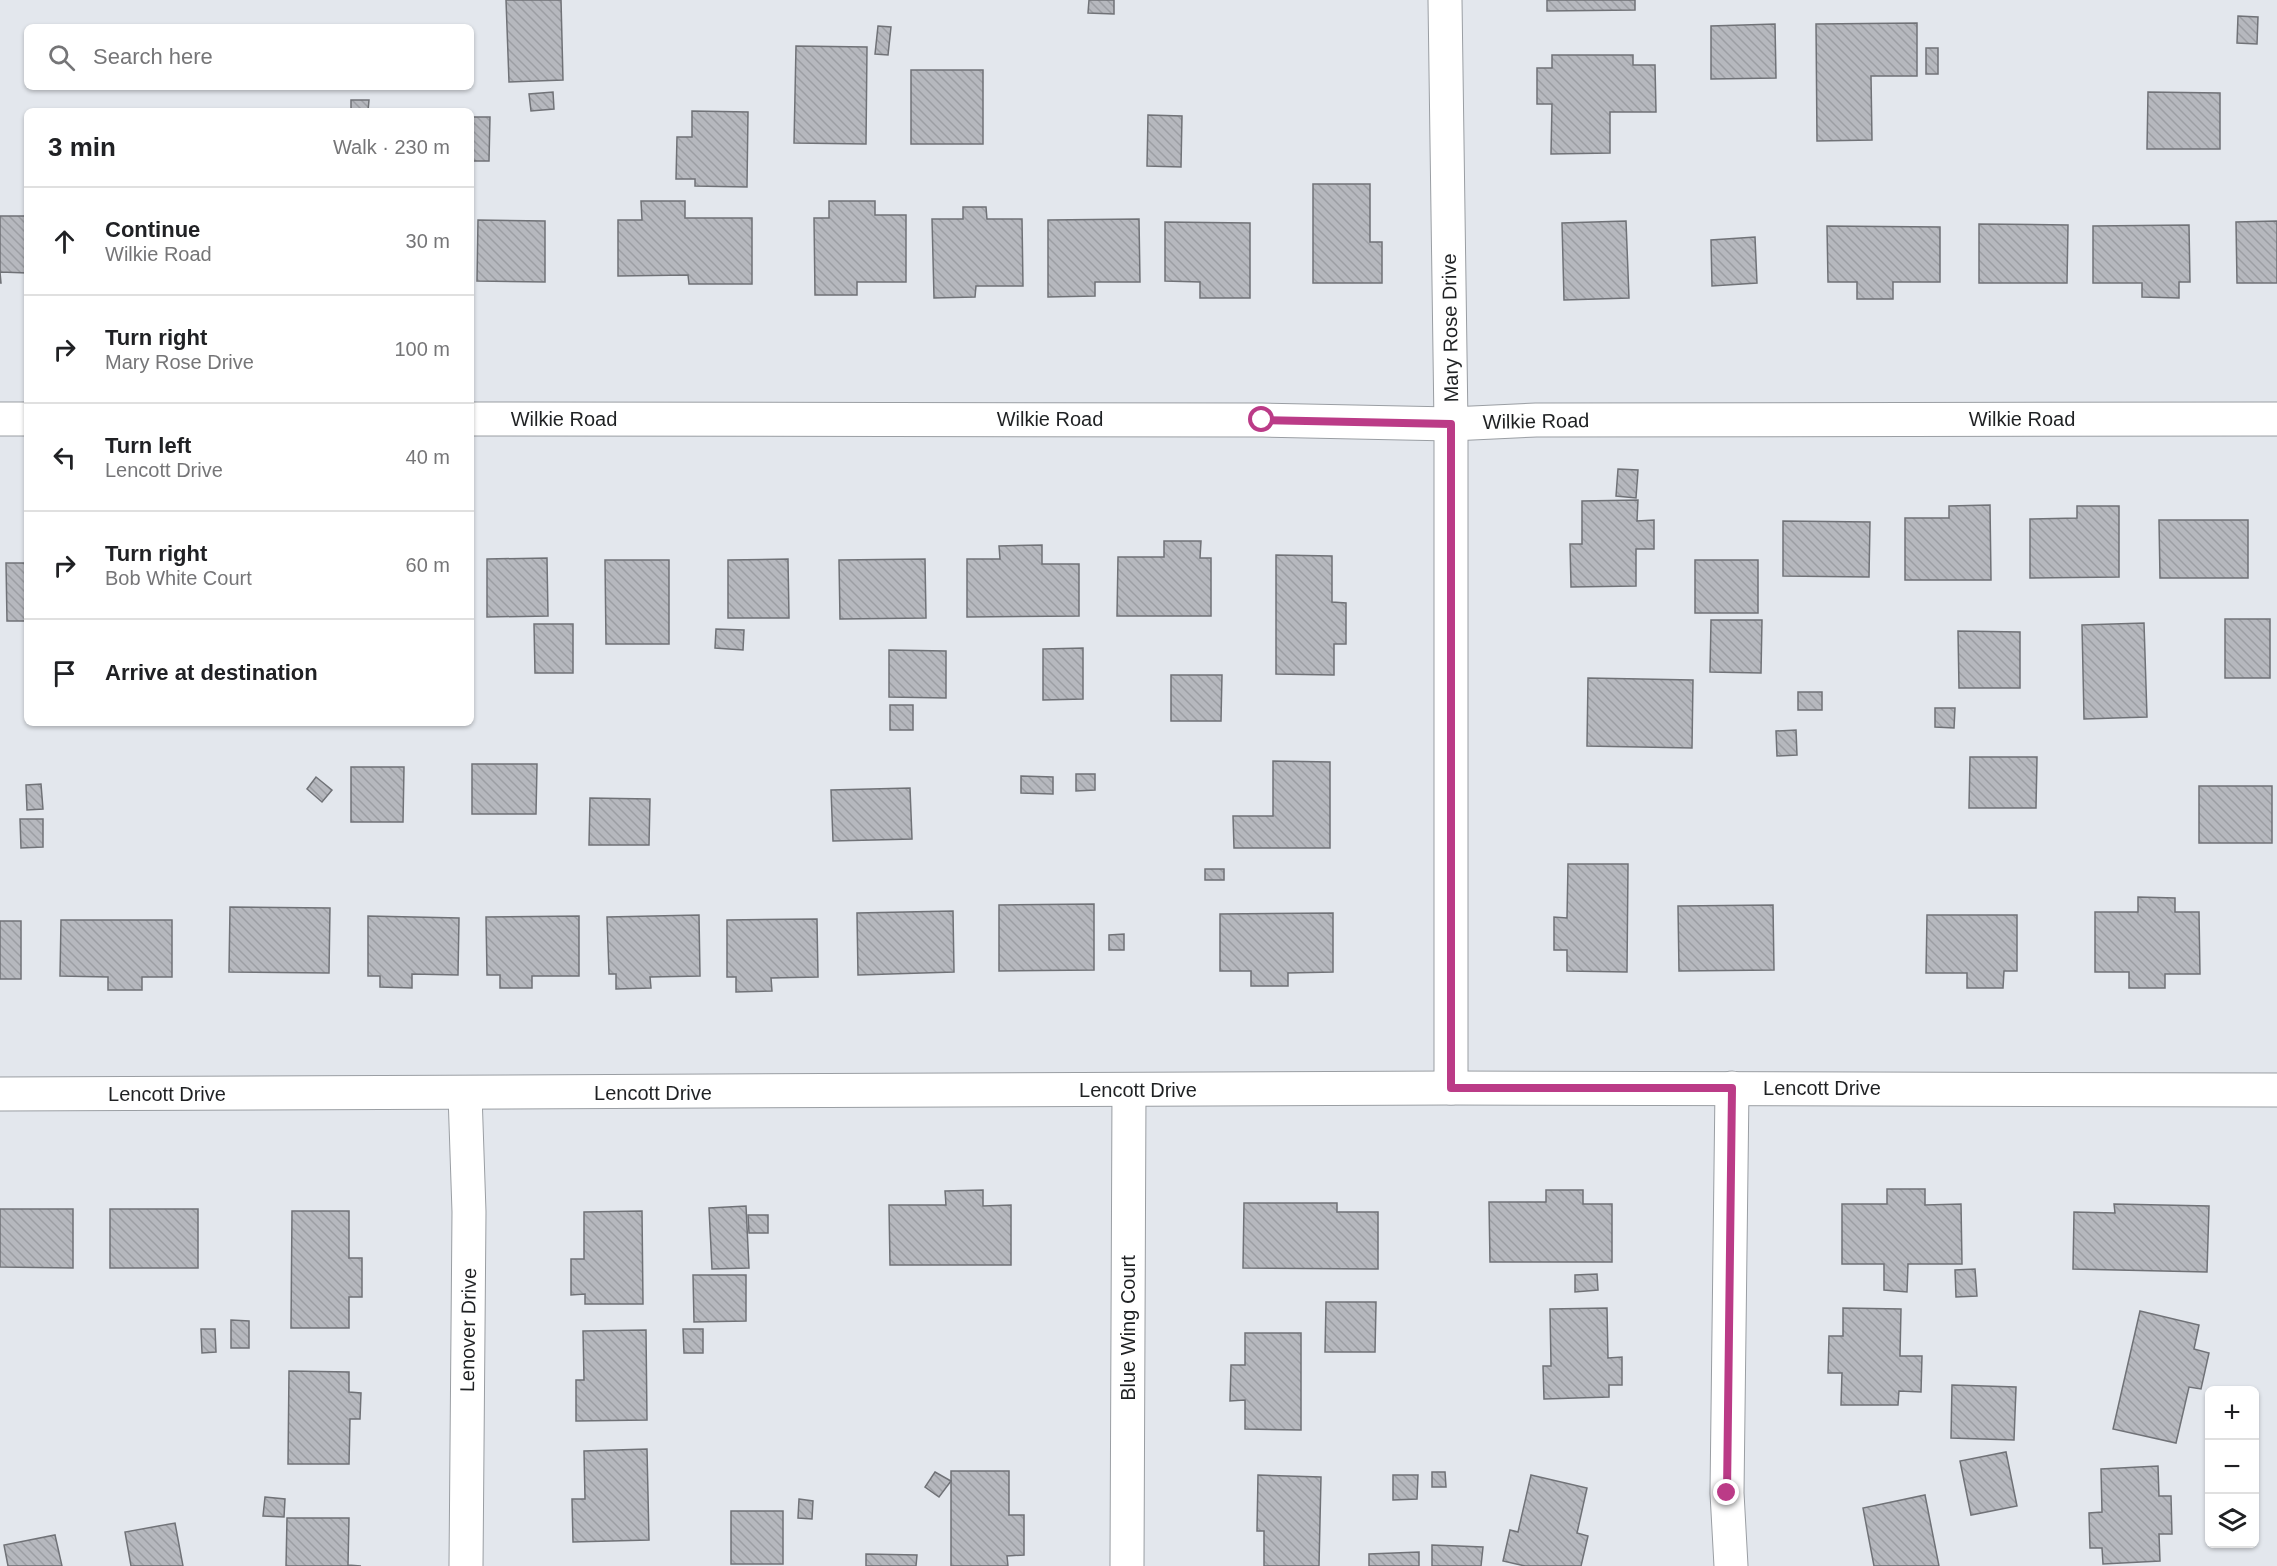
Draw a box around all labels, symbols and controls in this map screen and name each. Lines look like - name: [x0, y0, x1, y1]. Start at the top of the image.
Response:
- search box: [24, 24, 474, 90]
- icon: search: [45, 41, 78, 74]
- text: Search here: [93, 44, 213, 69]
- text: 3 min: [48, 132, 116, 162]
- text: Walk · 230 m: [333, 136, 450, 158]
- text: Continue: [105, 217, 200, 242]
- icon: ahead: [48, 225, 81, 258]
- text: 30 m: [406, 230, 450, 252]
- text: Wilkie Road: [105, 243, 212, 265]
- street label: Mary Rose Drive: [1438, 253, 1462, 403]
- text: Turn right: [105, 325, 207, 350]
- icon: right: [48, 333, 81, 366]
- text: 100 m: [394, 338, 450, 360]
- text: Mary Rose Drive: [105, 351, 254, 373]
- route start: [1248, 406, 1274, 432]
- street label: Wilkie Road: [511, 408, 617, 430]
- street label: Wilkie Road: [997, 408, 1103, 430]
- street label: Wilkie Road: [1969, 408, 2075, 430]
- street label: Wilkie Road: [1482, 409, 1590, 433]
- text: Turn left: [105, 433, 191, 458]
- icon: left: [48, 441, 81, 474]
- text: 40 m: [406, 446, 450, 468]
- text: Lencott Drive: [105, 459, 223, 481]
- text: Turn right: [105, 541, 207, 566]
- icon: right: [48, 549, 81, 582]
- text: 60 m: [406, 554, 450, 576]
- text: Bob White Court: [105, 567, 252, 589]
- icon: arrive: [48, 657, 81, 690]
- text: Arrive at destination: [105, 660, 318, 685]
- street label: Lencott Drive: [1763, 1077, 1881, 1099]
- street label: Lencott Drive: [1079, 1079, 1197, 1101]
- street label: Lencott Drive: [594, 1082, 712, 1104]
- street label: Lencott Drive: [108, 1083, 226, 1105]
- street label: Blue Wing Court: [1117, 1255, 1139, 1401]
- street label: Lenover Drive: [456, 1268, 480, 1392]
- map controls: [2205, 1386, 2259, 1548]
- button: +: [2205, 1386, 2259, 1440]
- button: −: [2205, 1440, 2259, 1494]
- route end: [1713, 1479, 1739, 1505]
- button: layers: [2205, 1494, 2259, 1548]

